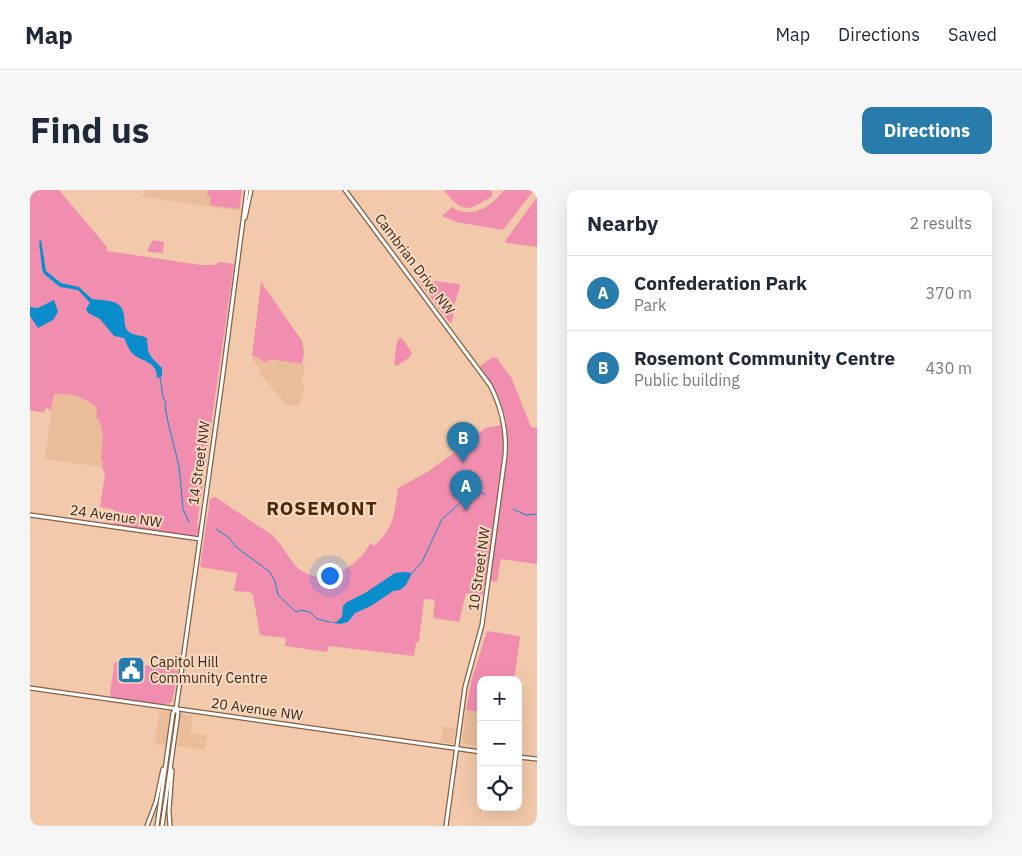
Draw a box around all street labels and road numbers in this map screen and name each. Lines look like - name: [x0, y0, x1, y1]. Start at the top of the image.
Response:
- street label: Cambrian Drive NW: [371, 210, 459, 319]
- street label: 14 Street NW: [184, 420, 214, 506]
- street label: 24 Avenue NW: [69, 501, 164, 531]
- street label: 10 Street NW: [464, 526, 494, 612]
- street label: 20 Avenue NW: [210, 694, 305, 724]

